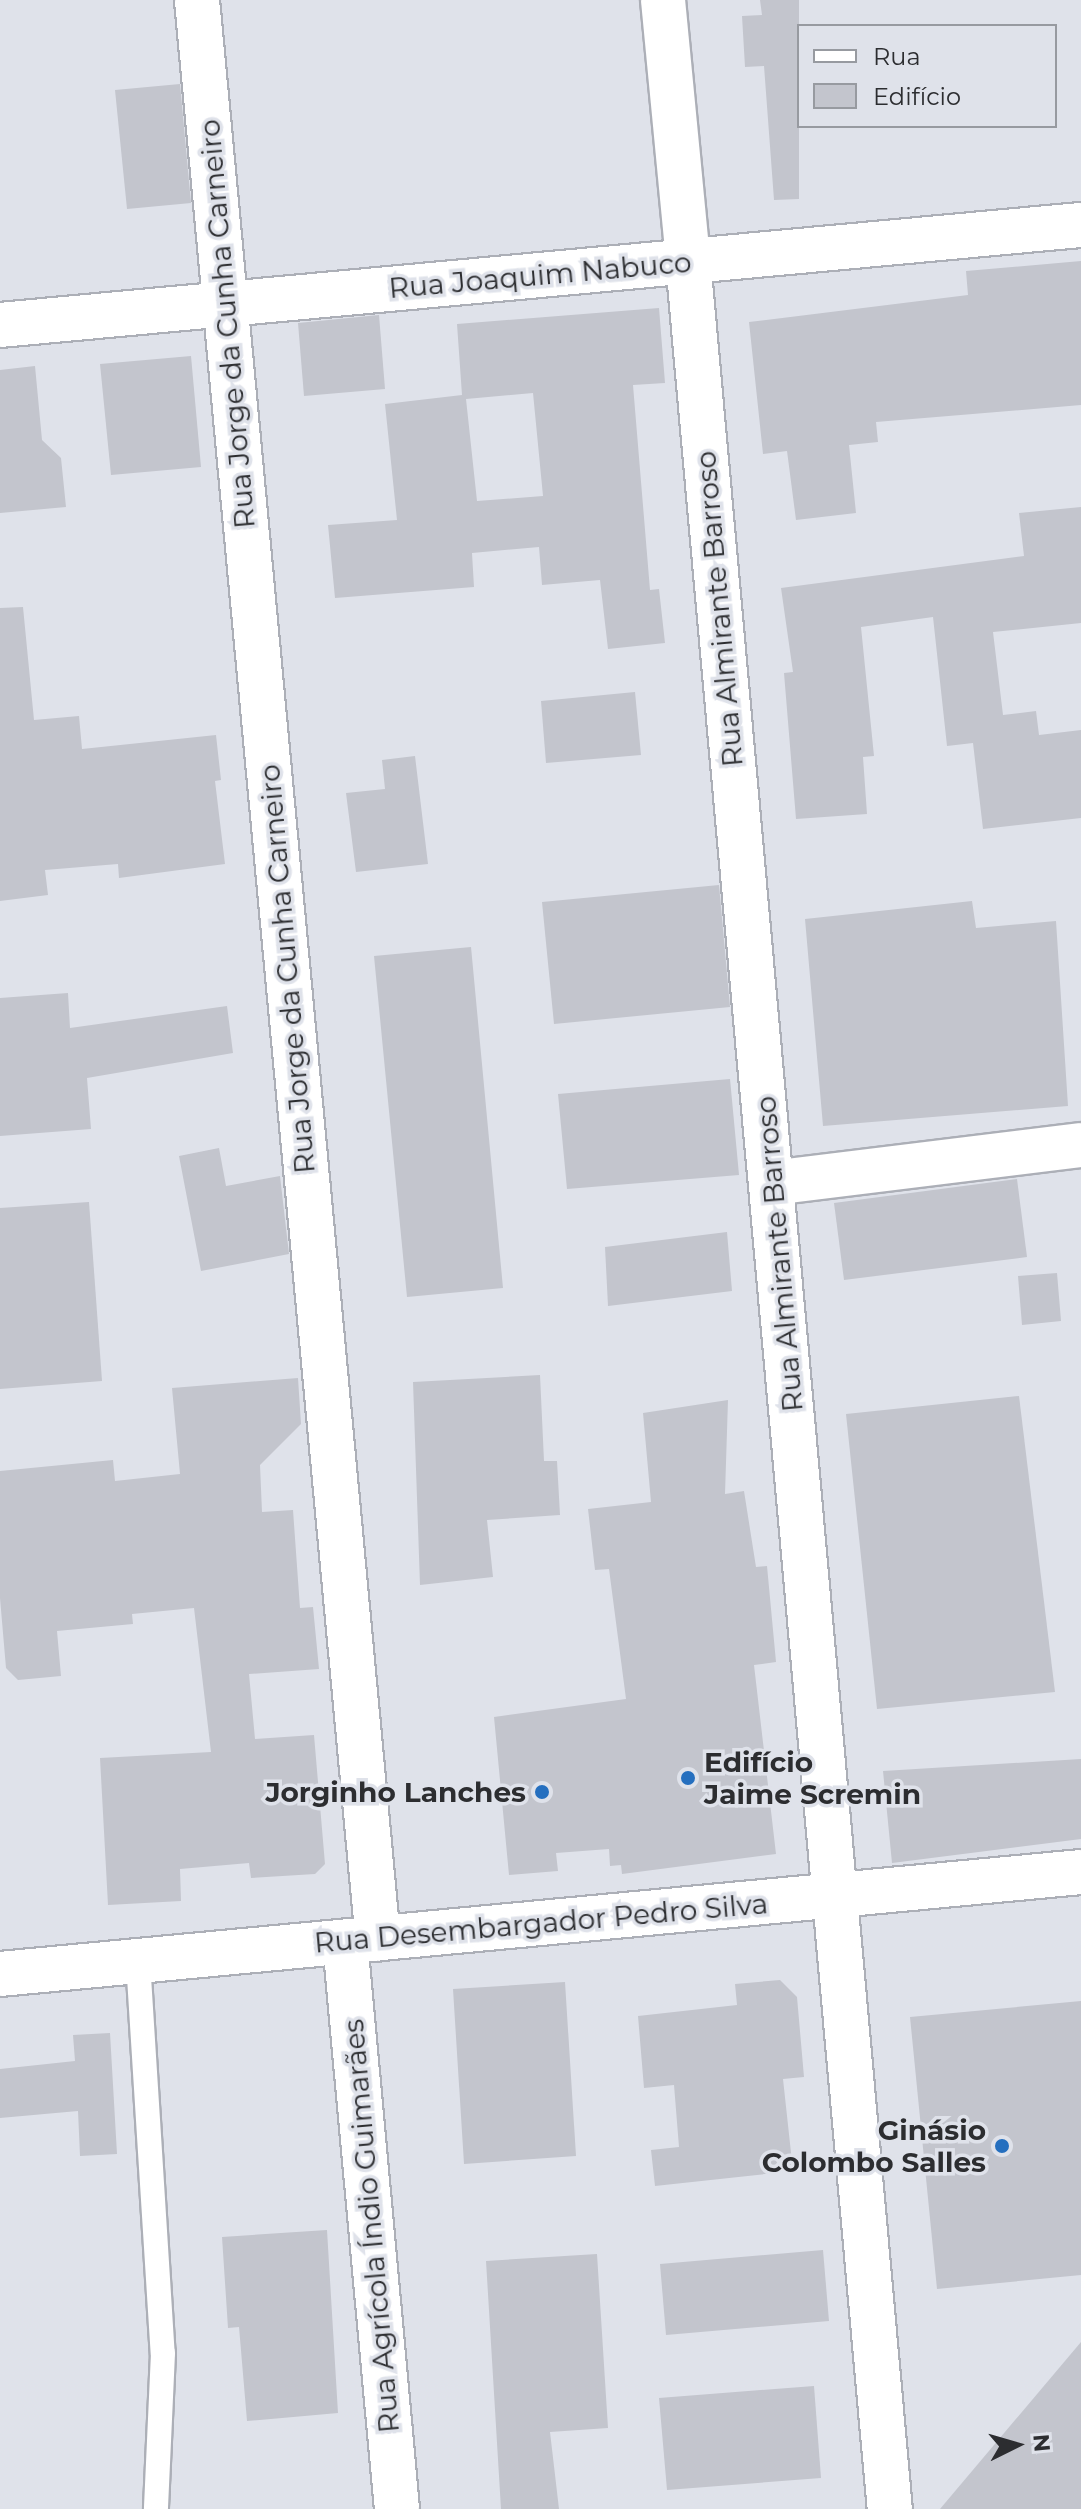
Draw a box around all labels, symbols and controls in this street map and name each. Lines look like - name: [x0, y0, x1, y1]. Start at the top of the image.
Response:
- legend: [797, 24, 1057, 128]
- text: Rua: [873, 42, 921, 71]
- text: Edifício: [873, 82, 961, 111]
- street label: Rua Jorge da Cunha Carneiro: [192, 118, 262, 530]
- street label: Rua Joaquim Nabuco: [387, 245, 693, 305]
- street label: Rua Almirante Barroso: [688, 450, 750, 768]
- street label: Rua Jorge da Cunha Carneiro: [252, 763, 322, 1175]
- street label: Rua Almirante Barroso: [748, 1095, 810, 1413]
- place label: Edifício Jaime Scremin: [704, 1745, 921, 1811]
- marker: Edifício Jaime Scremin: [679, 1769, 697, 1787]
- place label: Jorginho Lanches: [265, 1775, 526, 1809]
- marker: Jorginho Lanches: [533, 1783, 551, 1801]
- street label: Rua Desembargador Pedro Silva: [313, 1886, 769, 1960]
- street label: Rua Agrícola Índio Guimarães: [336, 2018, 406, 2434]
- place label: Ginásio Colombo Salles: [762, 2113, 986, 2179]
- marker: Ginásio Colombo Salles: [993, 2137, 1011, 2155]
- north arrow: [977, 2405, 1057, 2485]
- text: N: [1027, 2433, 1056, 2453]

